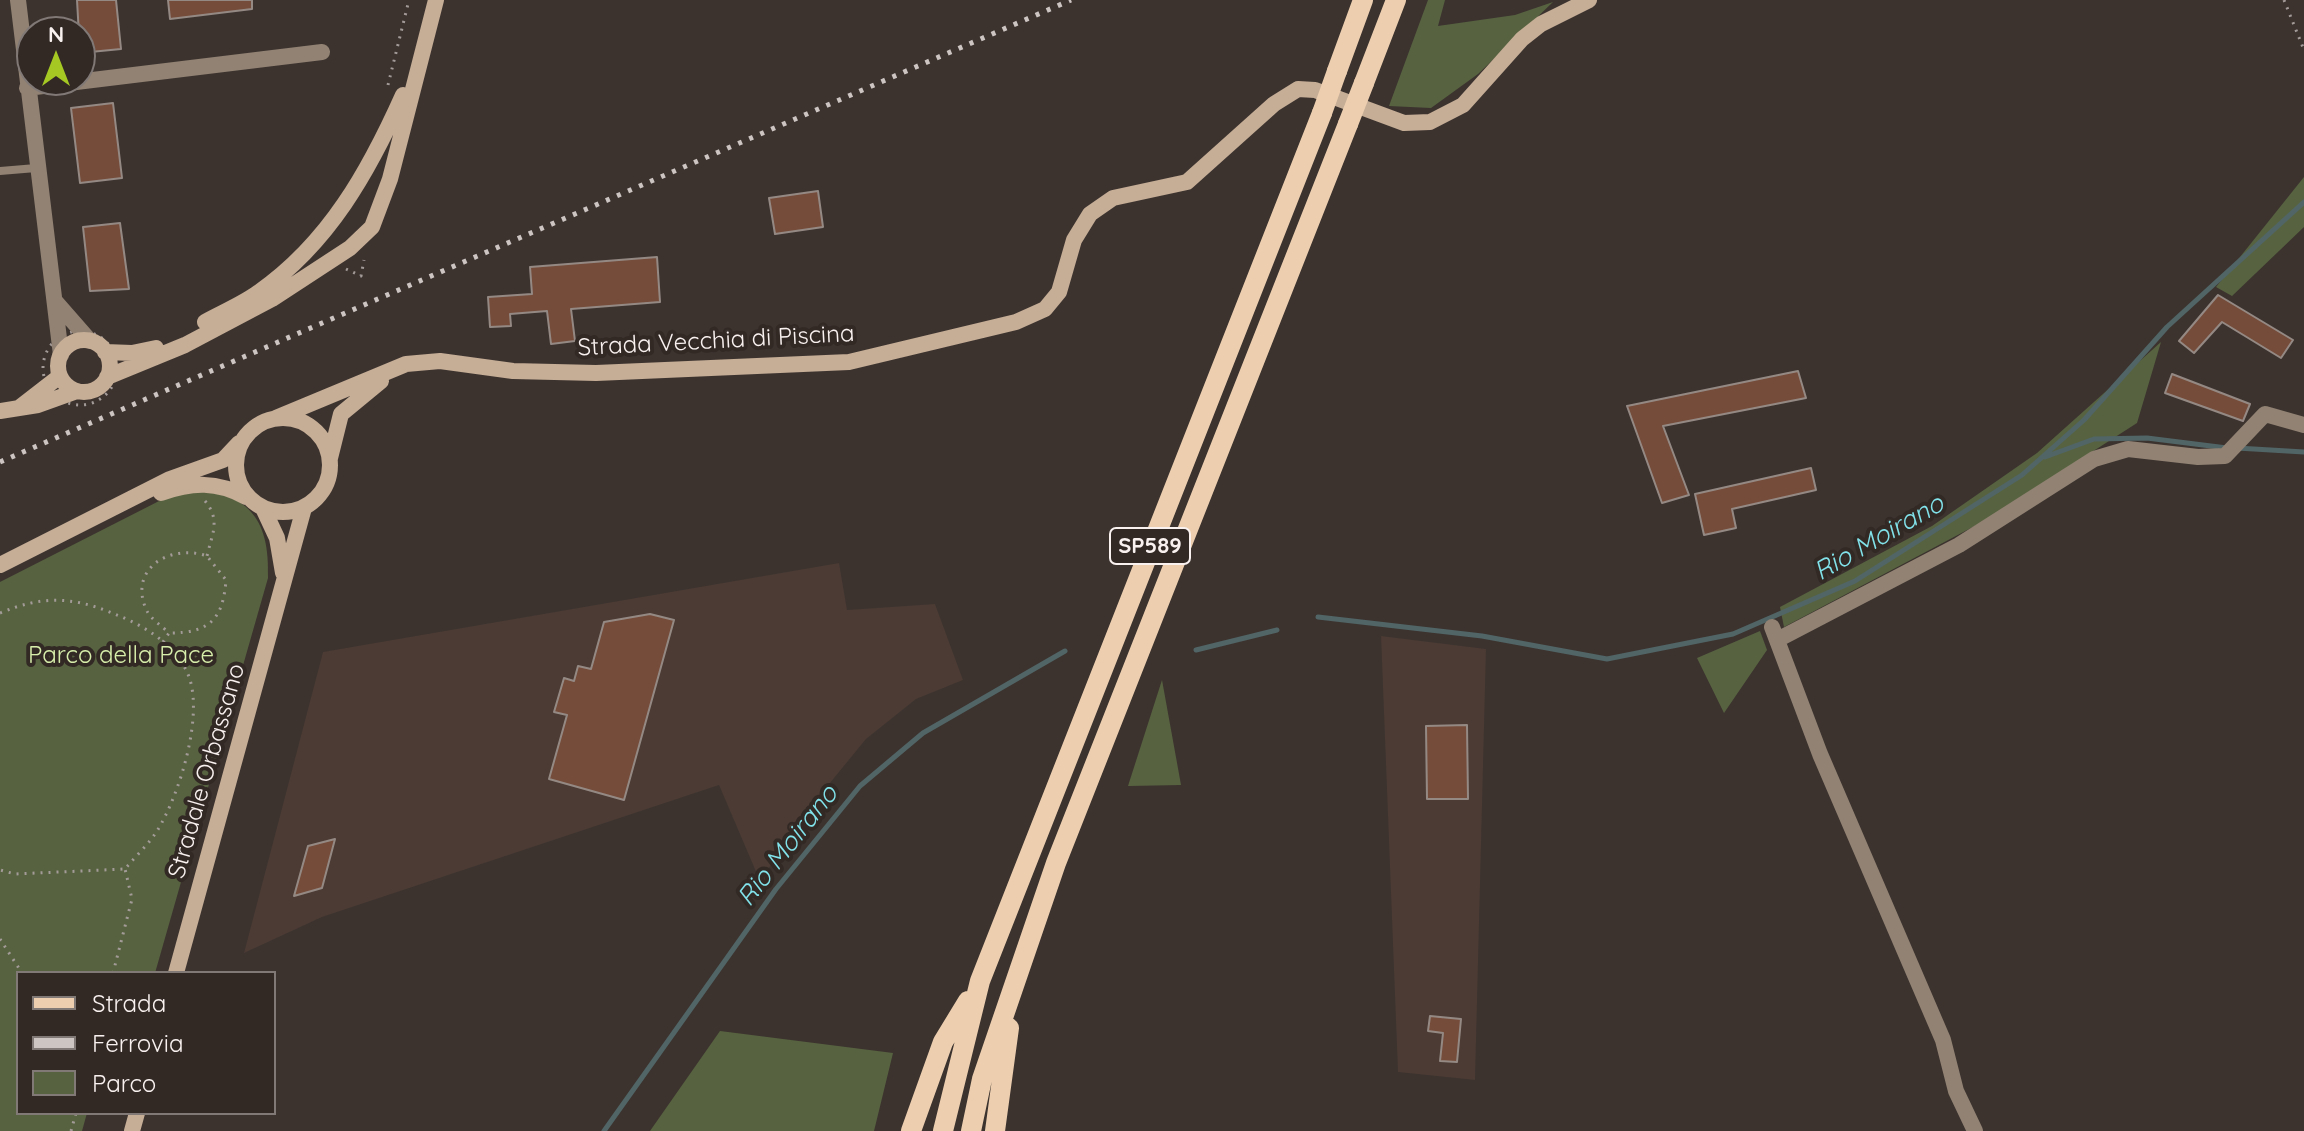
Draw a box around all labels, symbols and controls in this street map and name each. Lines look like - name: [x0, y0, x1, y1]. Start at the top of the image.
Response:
- north arrow: [16, 16, 96, 96]
- text: N: [48, 20, 64, 48]
- street label: Strada Vecchia di Piscina: [577, 319, 855, 363]
- water label: Rio Moirano: [1809, 488, 1949, 588]
- road number: SP589: [1110, 528, 1190, 564]
- park label: Parco della Pace: [28, 642, 214, 670]
- street label: Stradale Orbassano: [163, 660, 251, 882]
- water label: Rio Moirano: [731, 779, 845, 913]
- legend: [16, 971, 276, 1115]
- text: Strada: [92, 988, 166, 1018]
- text: Ferrovia: [92, 1028, 184, 1058]
- text: Parco: [92, 1068, 156, 1098]

